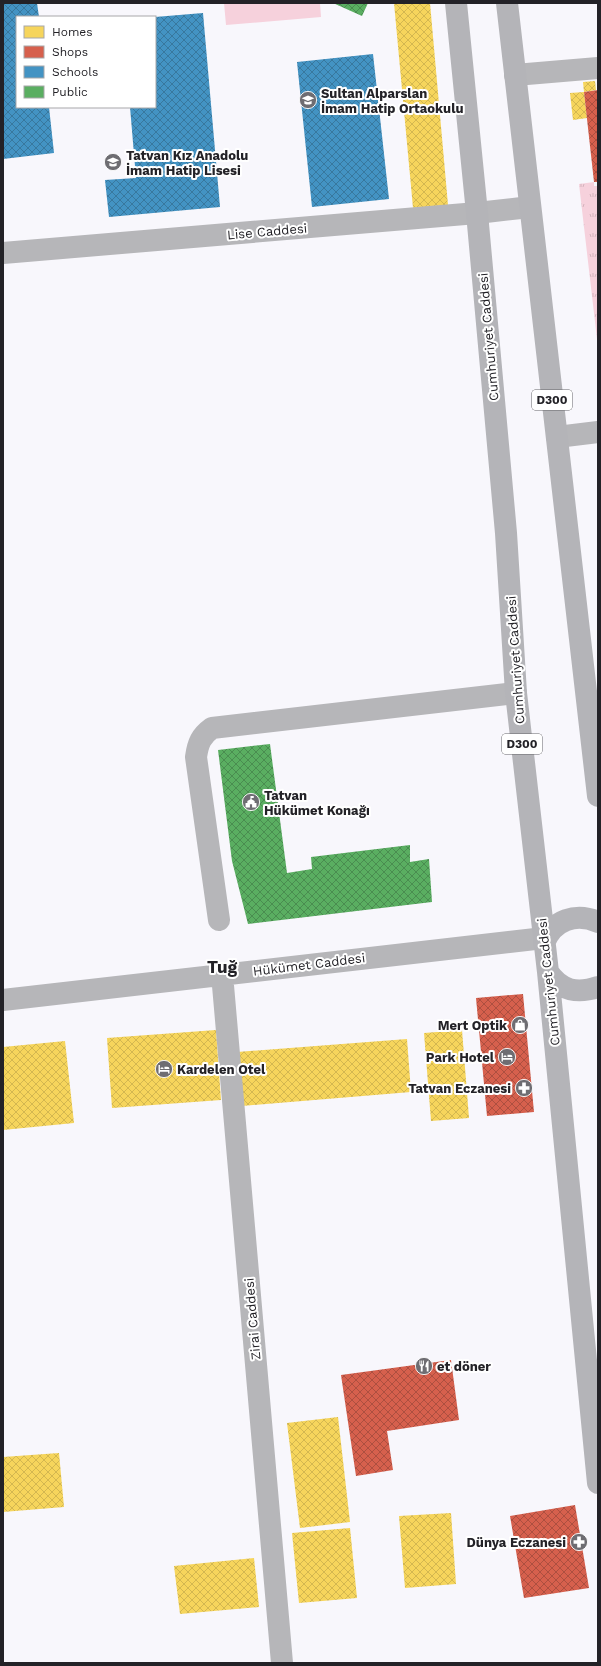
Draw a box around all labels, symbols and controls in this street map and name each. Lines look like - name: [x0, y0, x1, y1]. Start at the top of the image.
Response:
- legend: [16, 16, 156, 108]
- text: Homes: [52, 25, 93, 39]
- text: Shops: [52, 45, 88, 59]
- text: Schools: [52, 65, 98, 79]
- text: Public: [52, 85, 88, 99]
- place label: Sultan Alparslan İmam Hatip Ortaokulu: [321, 86, 463, 116]
- school or university icon: Sultan Alparslan İmam Hatip Ortaokulu: [298, 90, 318, 110]
- place label: Tatvan Kız Anadolu İmam Hatip Lisesi: [126, 148, 248, 178]
- school or university icon: Tatvan Kız Anadolu İmam Hatip Lisesi: [103, 152, 123, 172]
- street label: Lise Caddesi: [226, 221, 308, 242]
- street label: Cumhuriyet Caddesi: [475, 272, 502, 402]
- road number: D300: [532, 390, 572, 410]
- street label: Cumhuriyet Caddesi: [504, 595, 527, 725]
- road number: D300: [502, 734, 542, 754]
- place label: Tatvan Hükümet Konağı: [264, 788, 370, 818]
- public building icon: Tatvan Hükümet Konağı: [241, 792, 261, 812]
- street label: Cumhuriyet Caddesi: [534, 917, 563, 1047]
- street label: Hükümet Caddesi: [252, 950, 366, 979]
- district label: Tuğ: [207, 957, 238, 977]
- shop icon: Mert Optik: [510, 1015, 530, 1035]
- place label: Mert Optik: [438, 1018, 508, 1033]
- hotel icon: Park Hotel: [497, 1047, 517, 1067]
- place label: Park Hotel: [426, 1050, 495, 1065]
- hotel icon: Kardelen Otel: [154, 1059, 174, 1079]
- place label: Kardelen Otel: [177, 1062, 266, 1077]
- pharmacy icon: Tatvan Eczanesi: [514, 1078, 534, 1098]
- place label: Tatvan Eczanesi: [408, 1081, 511, 1096]
- street label: Zirai Caddesi: [241, 1277, 264, 1361]
- restaurant icon: et döner: [414, 1356, 434, 1376]
- place label: et döner: [437, 1359, 491, 1374]
- pharmacy icon: Dünya Eczanesi: [569, 1532, 589, 1552]
- place label: Dünya Eczanesi: [467, 1535, 566, 1550]

